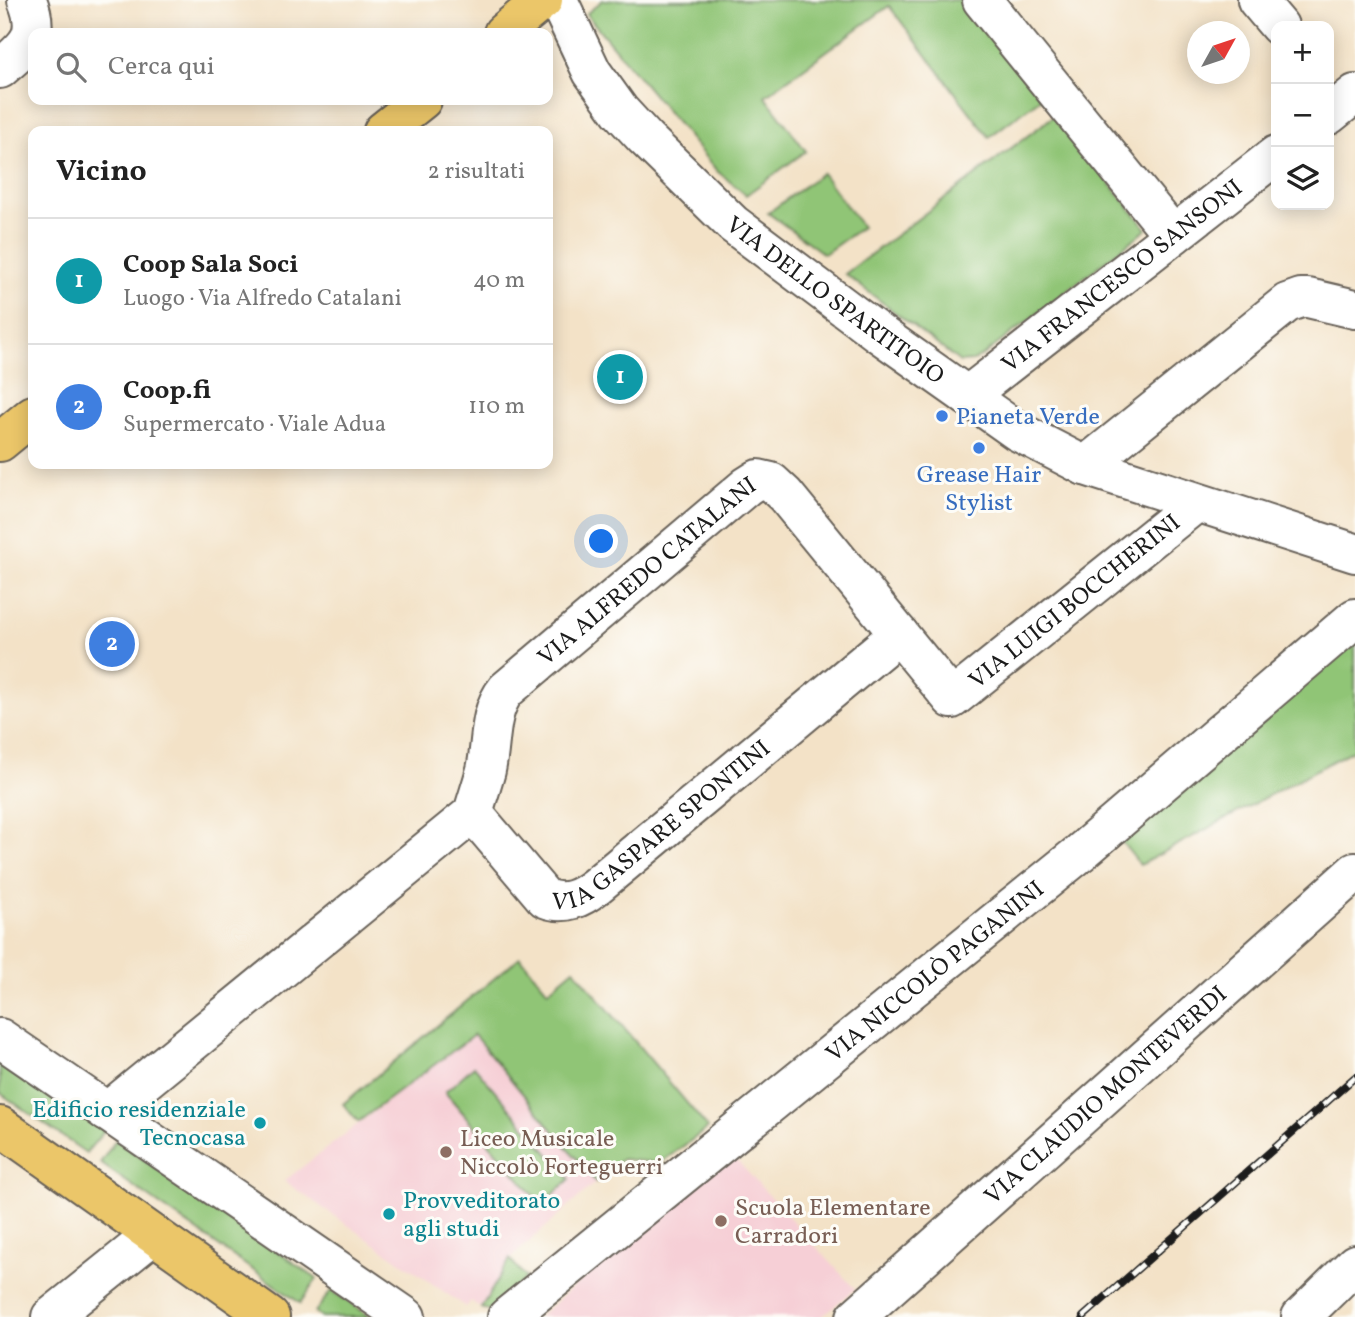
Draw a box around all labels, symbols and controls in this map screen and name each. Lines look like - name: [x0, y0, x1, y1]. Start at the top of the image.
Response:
- north arrow: [1187, 21, 1250, 84]
- map controls: [1271, 21, 1334, 210]
- button: +: [1271, 21, 1334, 84]
- search box: [28, 28, 553, 105]
- icon: search: [52, 48, 90, 86]
- text: Cerca qui: [108, 49, 215, 85]
- button: −: [1271, 84, 1334, 147]
- button: layers: [1271, 147, 1334, 210]
- text: Vicino: [56, 151, 147, 193]
- text: 2 risultati: [428, 156, 525, 188]
- street label: VIA FRANCESCO SANSONI: [995, 172, 1250, 382]
- street label: VIA DELLO SPARTITOIO: [718, 209, 951, 394]
- text: Coop Sala Soci: [123, 247, 298, 283]
- text: 1: [74, 265, 84, 297]
- text: 40 m: [473, 265, 525, 297]
- text: Luogo · Via Alfredo Catalani: [123, 283, 402, 315]
- pin: 1: [597, 351, 643, 403]
- text: Coop.fi: [123, 373, 211, 409]
- text: 2: [73, 391, 85, 423]
- text: 110 m: [468, 391, 525, 423]
- place label: Pianeta Verde: [956, 401, 1100, 435]
- marker: Pianeta Verde: [934, 408, 950, 424]
- text: Supermercato · Viale Adua: [123, 409, 386, 441]
- marker: Grease Hair Stylist: [971, 440, 987, 456]
- place label: Grease Hair Stylist: [917, 459, 1041, 521]
- street label: VIA ALFREDO CATALANI: [531, 469, 764, 675]
- street label: VIA LUIGI BOCCHERINI: [962, 507, 1189, 698]
- your location: [584, 524, 618, 558]
- pin: 2: [89, 618, 135, 670]
- street label: VIA GASPARE SPONTINI: [551, 733, 779, 920]
- street label: VIA NICCOLÒ PAGANINI: [819, 874, 1052, 1071]
- street label: VIA CLAUDIO MONTEVERDI: [978, 979, 1235, 1214]
- place label: Edificio residenziale Tecnocasa: [32, 1094, 246, 1156]
- marker: Edificio residenziale Tecnocasa: [252, 1115, 268, 1131]
- place label: Liceo Musicale Niccolò Forteguerri: [460, 1123, 663, 1185]
- marker: Liceo Musicale Niccolò Forteguerri: [438, 1144, 454, 1160]
- place label: Provveditorato agli studi: [403, 1185, 560, 1247]
- place label: Scuola Elementare Carradori: [735, 1192, 931, 1254]
- marker: Provveditorato agli studi: [381, 1206, 397, 1222]
- marker: Scuola Elementare Carradori: [713, 1213, 729, 1229]

